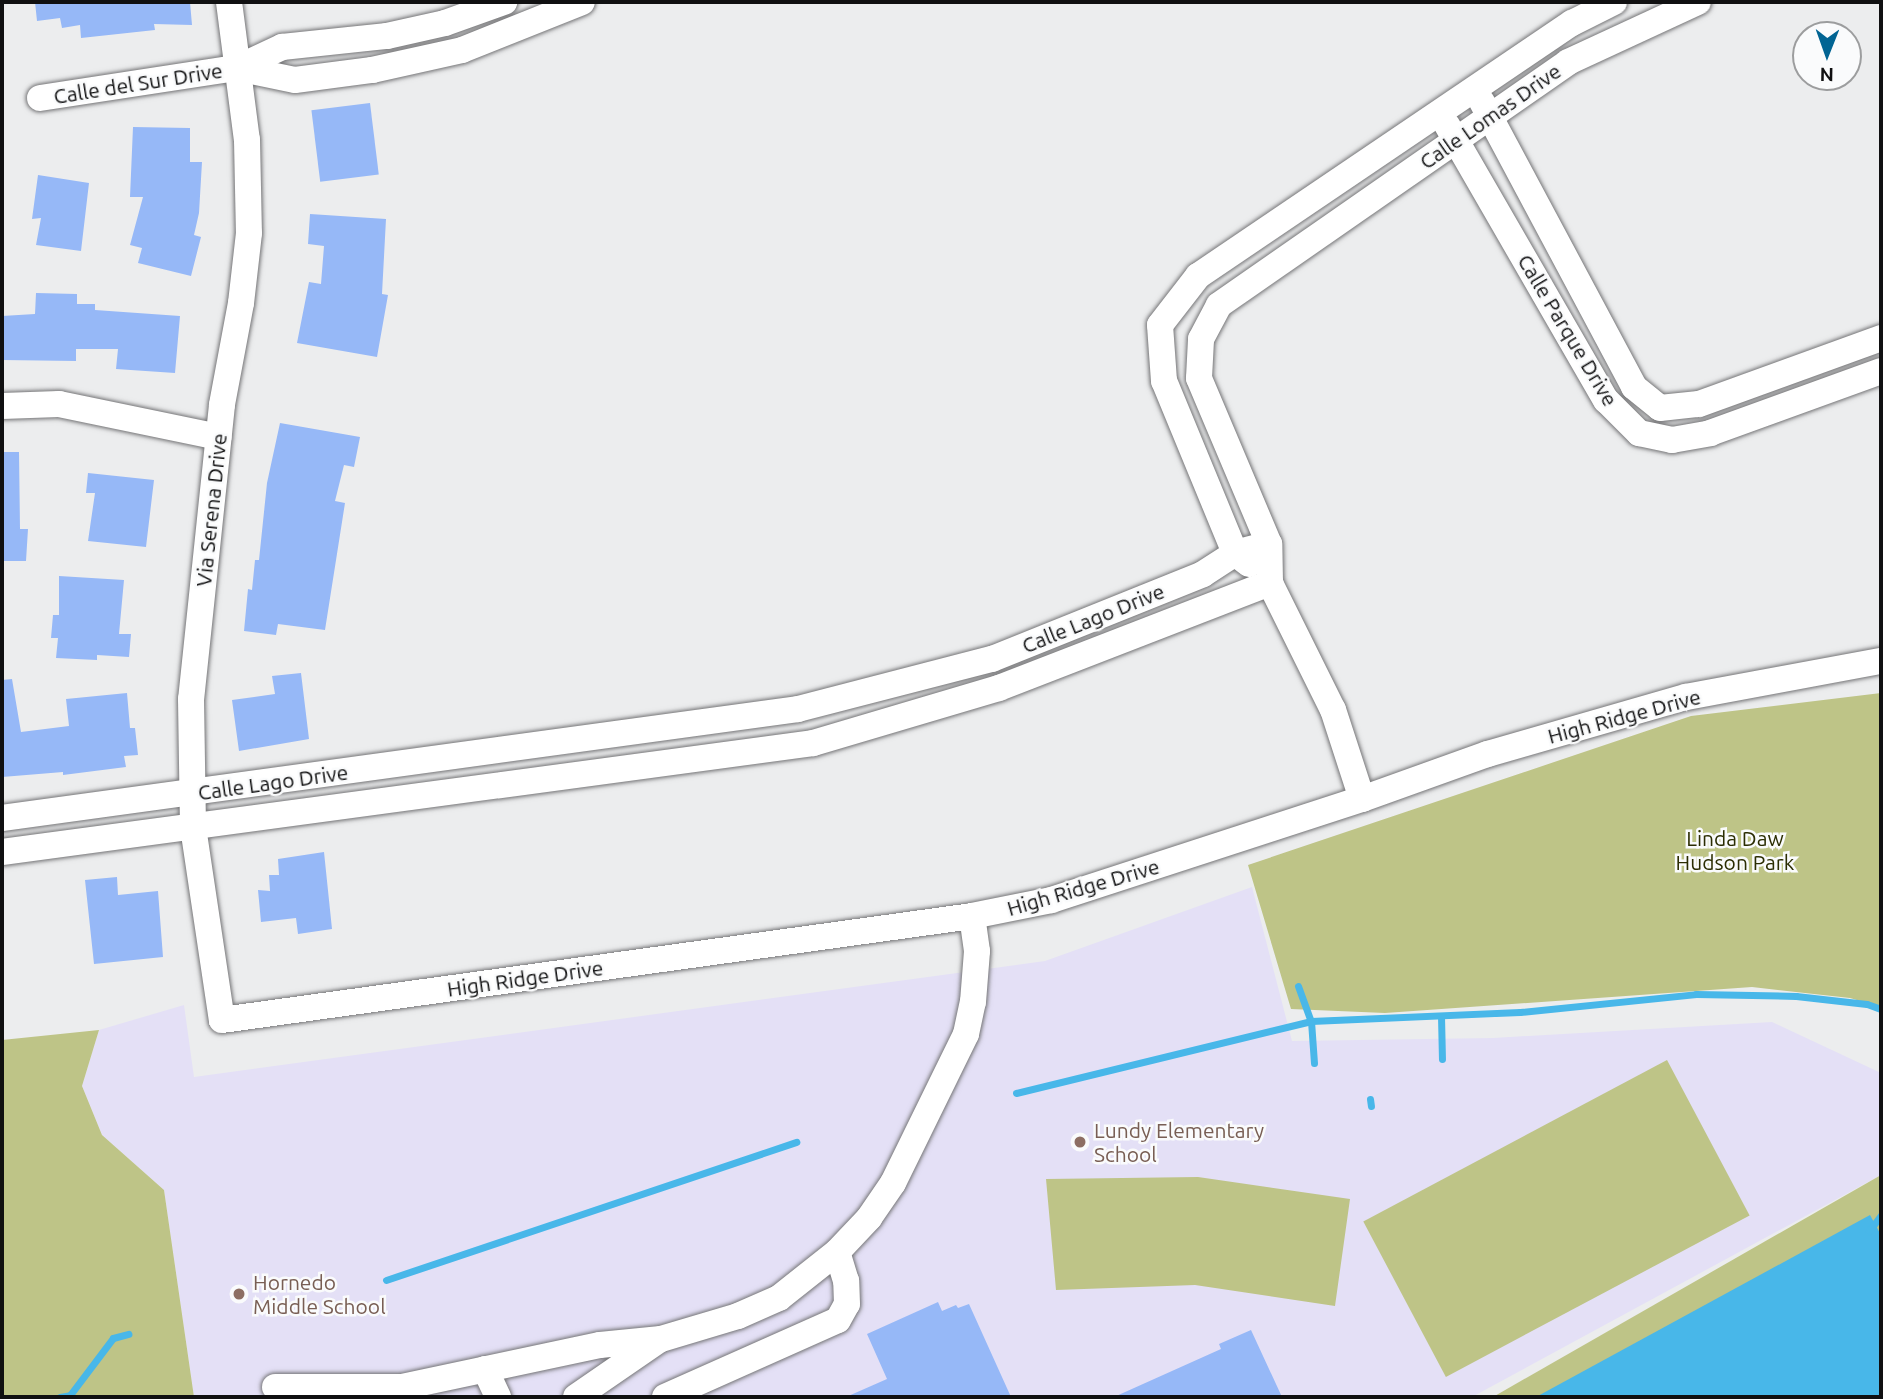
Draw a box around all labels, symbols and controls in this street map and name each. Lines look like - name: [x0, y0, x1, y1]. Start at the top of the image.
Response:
- north arrow: [1792, 21, 1862, 91]
- street label: Calle del Sur Drive: [52, 57, 224, 109]
- street label: Calle Lomas Drive: [1415, 58, 1565, 174]
- text: N: [1819, 64, 1834, 86]
- street label: Calle Parque Drive: [1513, 250, 1623, 410]
- street label: Via Serena Drive: [190, 432, 232, 588]
- street label: Calle Lago Drive: [1018, 578, 1168, 658]
- street label: High Ridge Drive: [1545, 683, 1703, 749]
- street label: Calle Lago Drive: [196, 759, 350, 805]
- park label: Linda Daw Hudson Park: [1676, 825, 1794, 875]
- street label: High Ridge Drive: [1004, 853, 1162, 921]
- street label: High Ridge Drive: [445, 955, 605, 1001]
- place label: Lundy Elementary School: [1094, 1117, 1264, 1167]
- marker: Lundy Elementary School: [1072, 1134, 1088, 1150]
- place label: Hornedo Middle School: [253, 1269, 386, 1319]
- marker: Hornedo Middle School: [231, 1286, 247, 1302]

